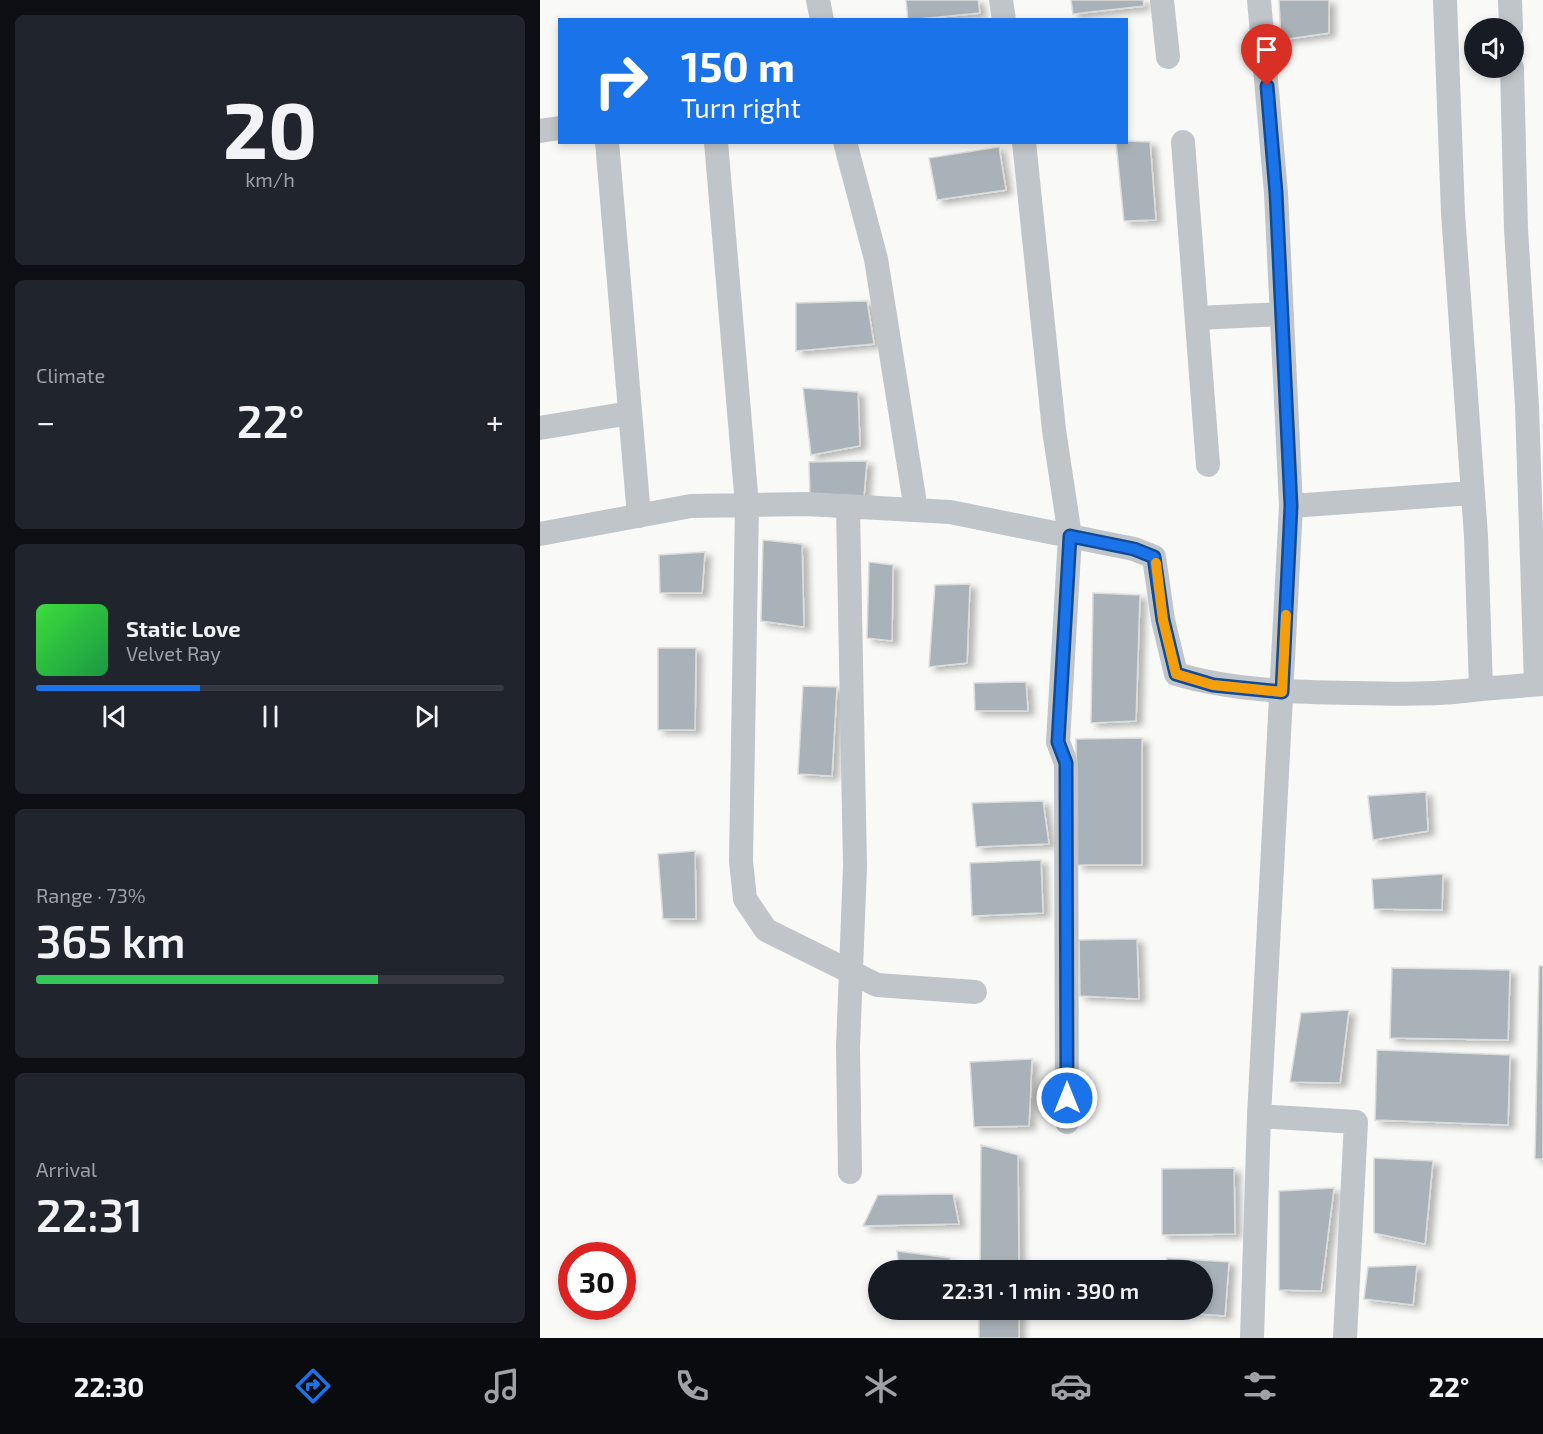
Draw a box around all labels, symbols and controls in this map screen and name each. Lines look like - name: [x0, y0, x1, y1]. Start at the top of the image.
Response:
- map controls: [1464, 18, 1524, 78]
- button: sound: [1464, 18, 1524, 78]
- pin: [1241, 24, 1292, 86]
- icon: arrive: [1250, 33, 1283, 66]
- text: 150 m: [681, 40, 795, 90]
- icon: right: [582, 42, 660, 120]
- text: 20: [223, 81, 317, 175]
- text: Turn right: [681, 91, 801, 123]
- text: km/h: [245, 167, 295, 191]
- text: Climate: [36, 363, 105, 387]
- text: 22°: [237, 393, 304, 447]
- text: −: [36, 401, 55, 441]
- text: +: [486, 401, 504, 441]
- text: Static Love: [126, 615, 241, 641]
- text: Velvet Ray: [126, 641, 221, 665]
- icon: previous: [98, 700, 131, 733]
- icon: pause: [254, 700, 287, 733]
- icon: next: [410, 700, 443, 733]
- text: Range · 73%: [36, 883, 146, 907]
- text: 365 km: [36, 913, 186, 967]
- position arrow: [1035, 1066, 1099, 1130]
- text: Arrival: [36, 1157, 97, 1181]
- text: 22:31: [36, 1187, 143, 1241]
- speed limit sign: 30: [558, 1242, 636, 1320]
- text: 22:31 · 1 min · 390 m: [942, 1277, 1139, 1303]
- icon: directions: [292, 1365, 334, 1407]
- icon: music: [481, 1365, 523, 1407]
- icon: phone: [671, 1365, 713, 1407]
- icon: climate: [860, 1365, 902, 1407]
- icon: car: [1050, 1365, 1092, 1407]
- icon: filters: [1239, 1365, 1281, 1407]
- text: 22:30: [74, 1370, 144, 1402]
- text: 22°: [1429, 1370, 1469, 1402]

